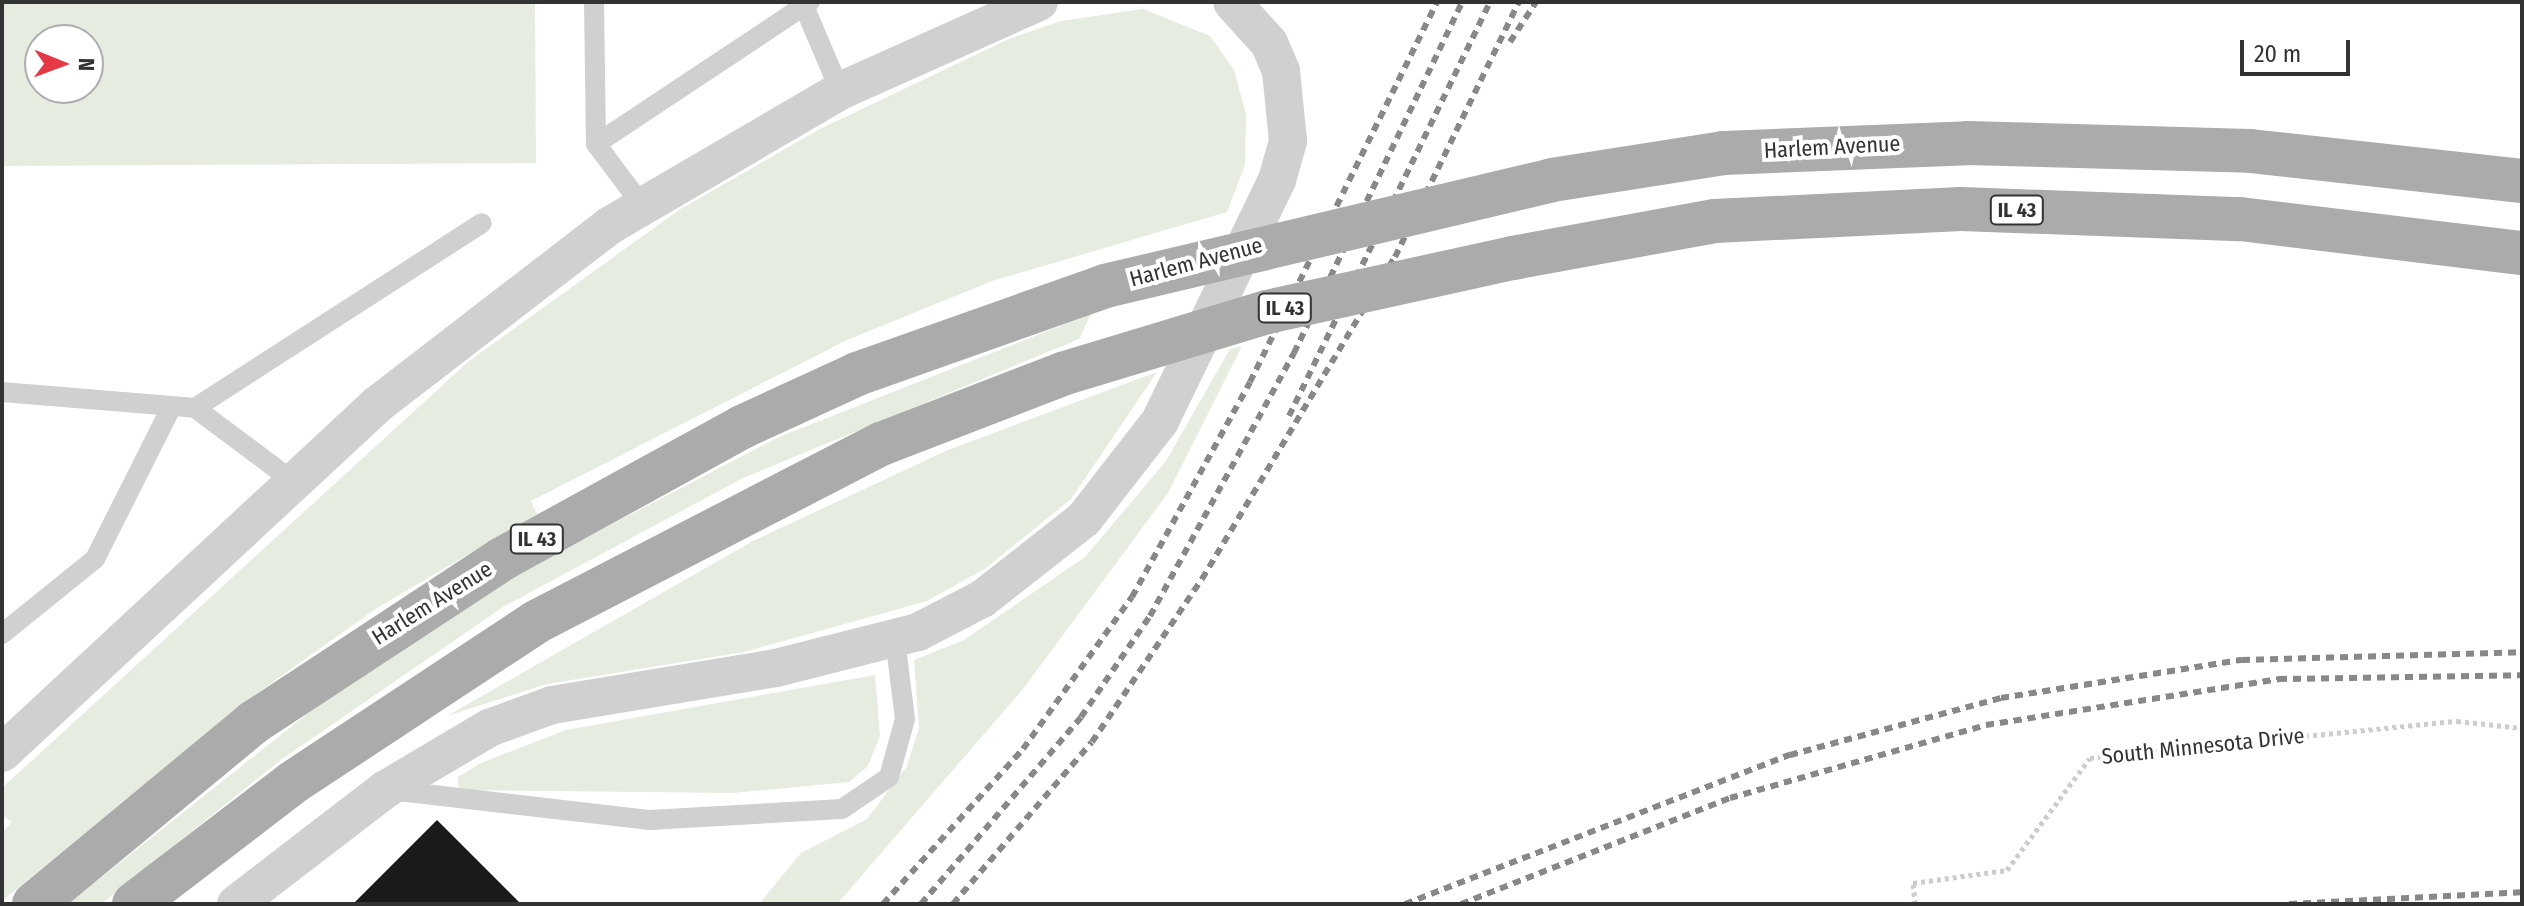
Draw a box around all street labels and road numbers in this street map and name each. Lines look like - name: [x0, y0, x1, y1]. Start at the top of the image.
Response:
- street label: Harlem Avenue: [1763, 130, 1901, 164]
- road number: IL 43: [1989, 194, 2045, 226]
- street label: Harlem Avenue: [1127, 232, 1265, 292]
- road number: IL 43: [1257, 292, 1313, 324]
- road number: IL 43: [509, 523, 565, 555]
- street label: Harlem Avenue: [367, 556, 497, 650]
- street label: South Minnesota Drive: [2100, 722, 2306, 770]

